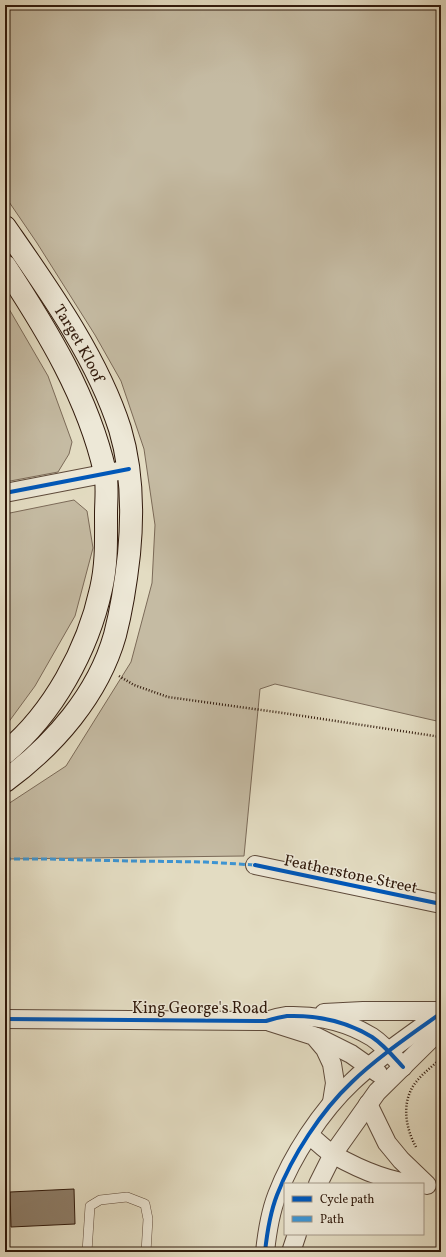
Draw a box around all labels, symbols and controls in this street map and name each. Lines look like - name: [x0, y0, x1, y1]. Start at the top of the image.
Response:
- street label: Target Kloof: [47, 301, 109, 387]
- street label: Featherstone Street: [282, 850, 420, 900]
- street label: King George's Road: [132, 998, 268, 1020]
- legend: [284, 1183, 424, 1235]
- text: Cycle path: [320, 1192, 375, 1208]
- text: Path: [320, 1212, 344, 1228]

